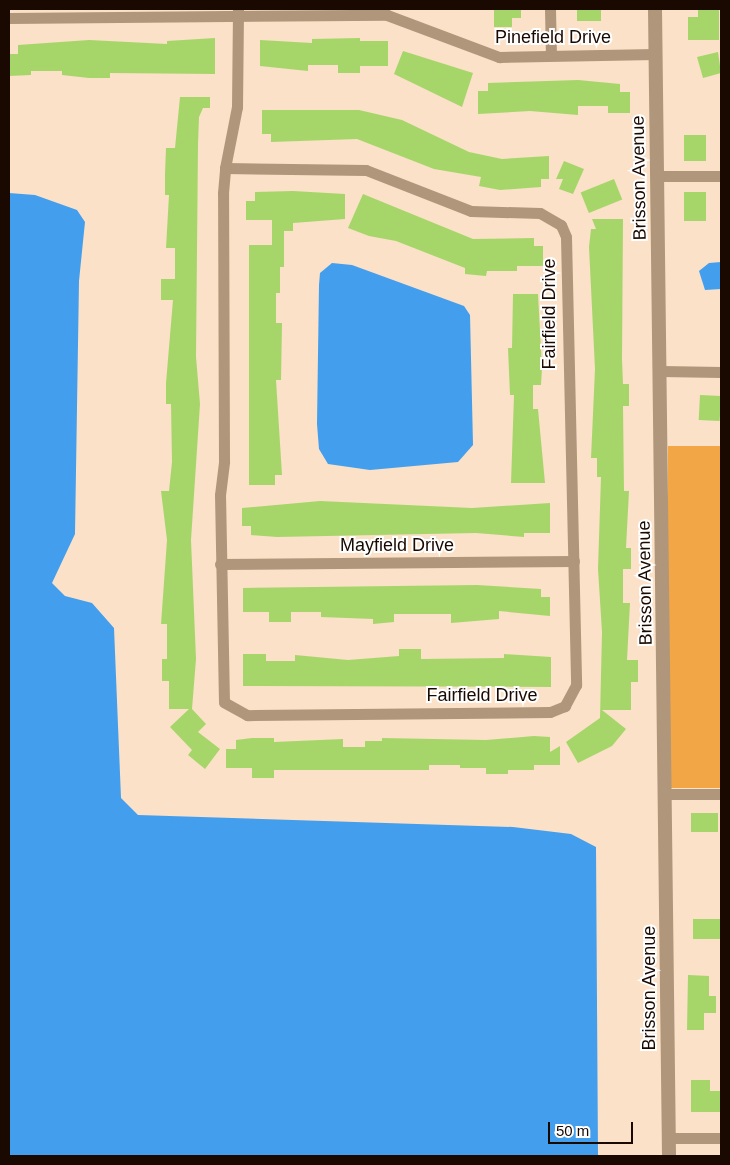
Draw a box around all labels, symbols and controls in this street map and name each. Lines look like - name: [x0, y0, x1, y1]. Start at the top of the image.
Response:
- street label: Pinefield Drive: [495, 26, 611, 48]
- street label: Brisson Avenue: [627, 115, 651, 241]
- street label: Fairfield Drive: [538, 258, 560, 370]
- street label: Brisson Avenue: [633, 520, 657, 646]
- street label: Mayfield Drive: [340, 534, 454, 556]
- street label: Fairfield Drive: [426, 684, 538, 706]
- street label: Brisson Avenue: [638, 925, 660, 1051]
- scale bar: [550, 1112, 635, 1144]
- text: 50 m: [556, 1122, 589, 1139]

